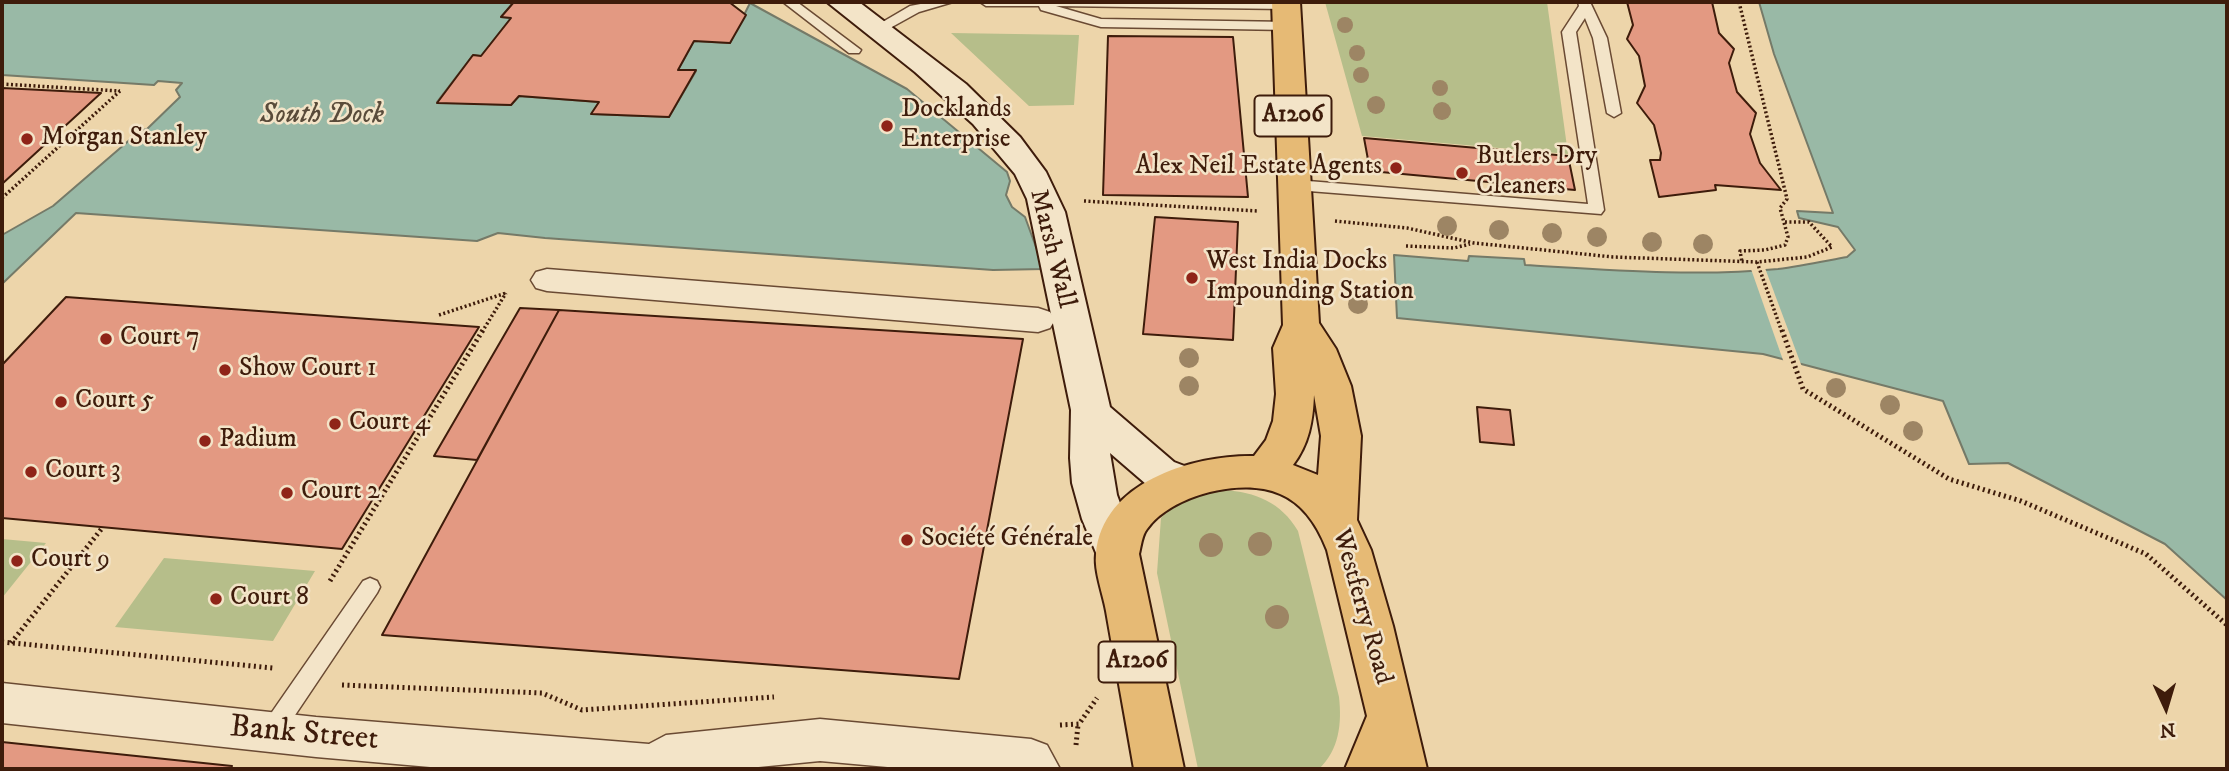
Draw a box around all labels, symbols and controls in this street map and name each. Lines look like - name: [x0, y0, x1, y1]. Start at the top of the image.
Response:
- place label: Docklands Enterprise: [901, 95, 1011, 156]
- road number: A1206: [1254, 96, 1332, 136]
- water label: South Dock: [260, 99, 384, 133]
- marker: Docklands Enterprise: [879, 118, 895, 134]
- place label: Morgan Stanley: [41, 123, 207, 155]
- marker: Morgan Stanley: [19, 131, 35, 147]
- place label: Butlers Dry Cleaners: [1476, 142, 1597, 204]
- place label: Alex Neil Estate Agents: [1135, 152, 1382, 184]
- marker: Alex Neil Estate Agents: [1388, 160, 1404, 176]
- marker: Butlers Dry Cleaners: [1454, 165, 1470, 181]
- street label: Marsh Wall: [1021, 186, 1081, 312]
- place label: West India Docks Impounding Station: [1206, 247, 1414, 308]
- marker: West India Docks Impounding Station: [1184, 270, 1200, 286]
- place label: Court 7: [120, 323, 200, 355]
- marker: Court 7: [98, 331, 114, 347]
- place label: Show Court 1: [239, 354, 377, 386]
- marker: Show Court 1: [217, 362, 233, 378]
- place label: Court 5: [75, 386, 154, 418]
- marker: Court 5: [53, 394, 69, 410]
- place label: Court 4: [349, 408, 430, 440]
- marker: Court 4: [327, 416, 343, 432]
- place label: Padium: [219, 425, 297, 457]
- marker: Padium: [197, 433, 213, 449]
- place label: Court 3: [45, 456, 121, 488]
- marker: Court 3: [23, 464, 39, 480]
- place label: Court 2: [301, 477, 380, 509]
- marker: Court 2: [279, 485, 295, 501]
- place label: Société Générale: [921, 524, 1093, 556]
- street label: Westferry Road: [1324, 526, 1398, 688]
- marker: Société Générale: [899, 532, 915, 548]
- place label: Court 9: [31, 545, 110, 577]
- marker: Court 9: [9, 553, 25, 569]
- place label: Court 8: [230, 583, 309, 615]
- marker: Court 8: [208, 591, 224, 607]
- road number: A1206: [1098, 642, 1176, 682]
- north arrow: [2131, 673, 2201, 743]
- street label: Bank Street: [228, 709, 380, 761]
- text: N: [2159, 717, 2176, 741]

